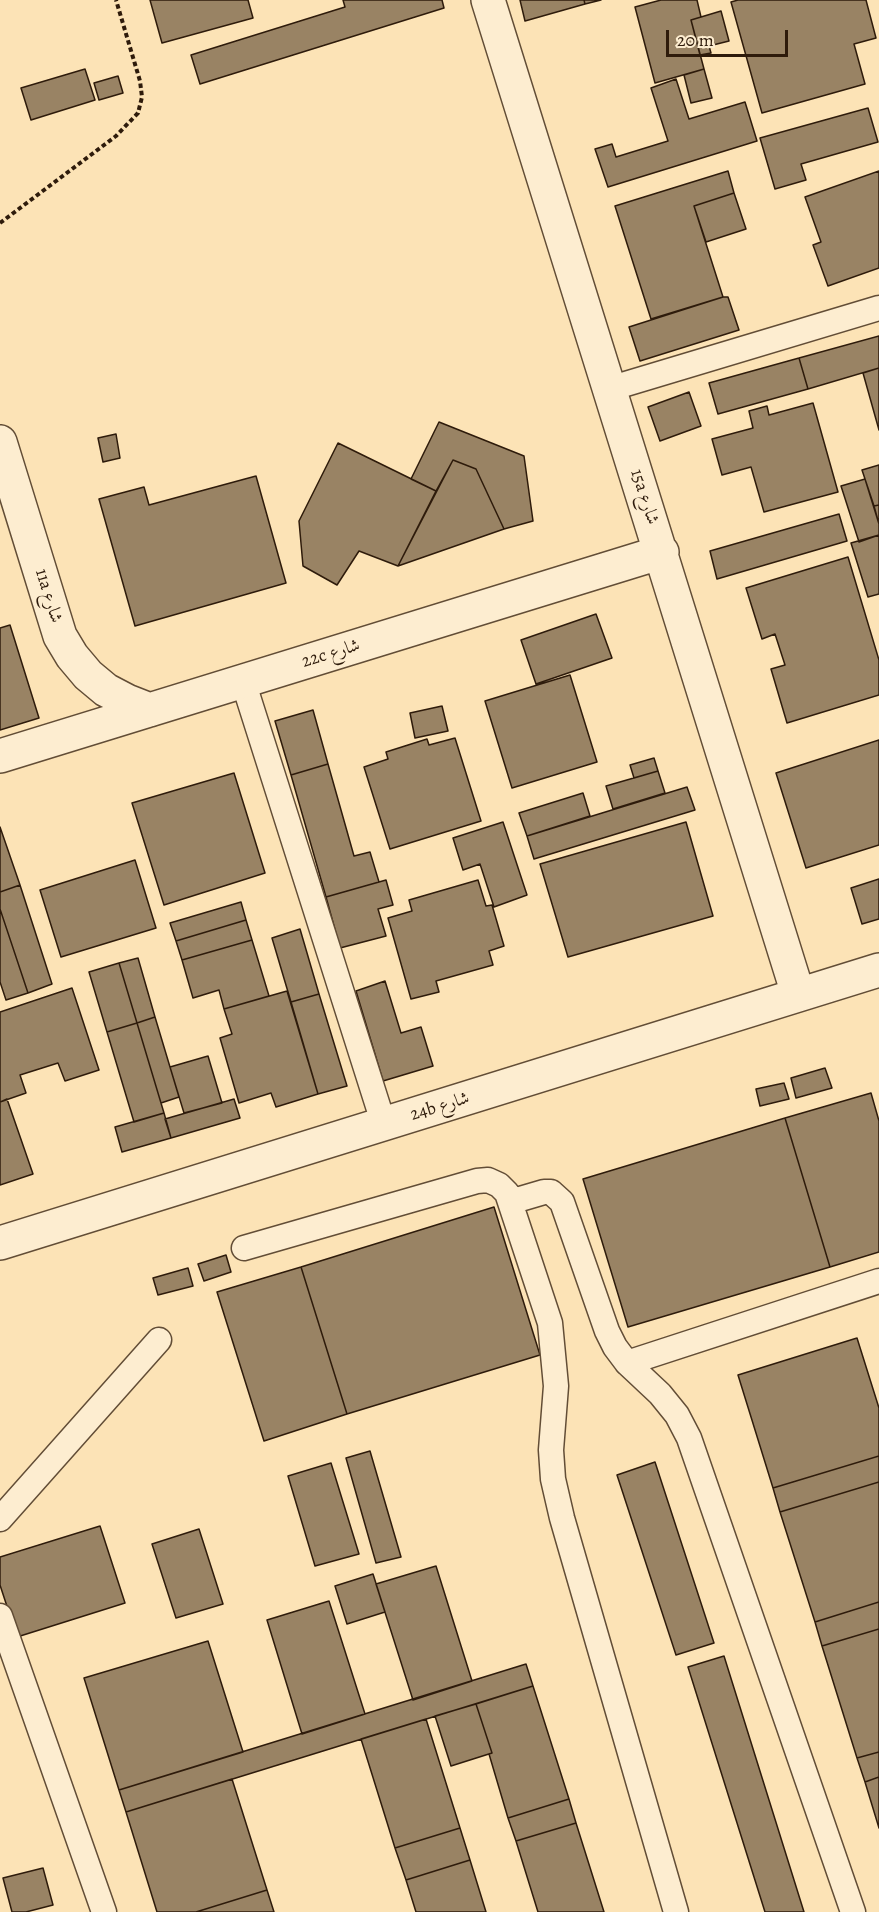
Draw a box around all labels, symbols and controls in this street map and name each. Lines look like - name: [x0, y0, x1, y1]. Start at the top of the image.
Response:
- scale bar: [669, 18, 790, 56]
- text: 20 m: [677, 28, 714, 52]
- street label: 15a شارع: [625, 467, 663, 527]
- street label: 11a شارع: [30, 566, 66, 626]
- street label: 22c شارع: [299, 635, 363, 673]
- street label: 24b شارع: [408, 1088, 472, 1126]

